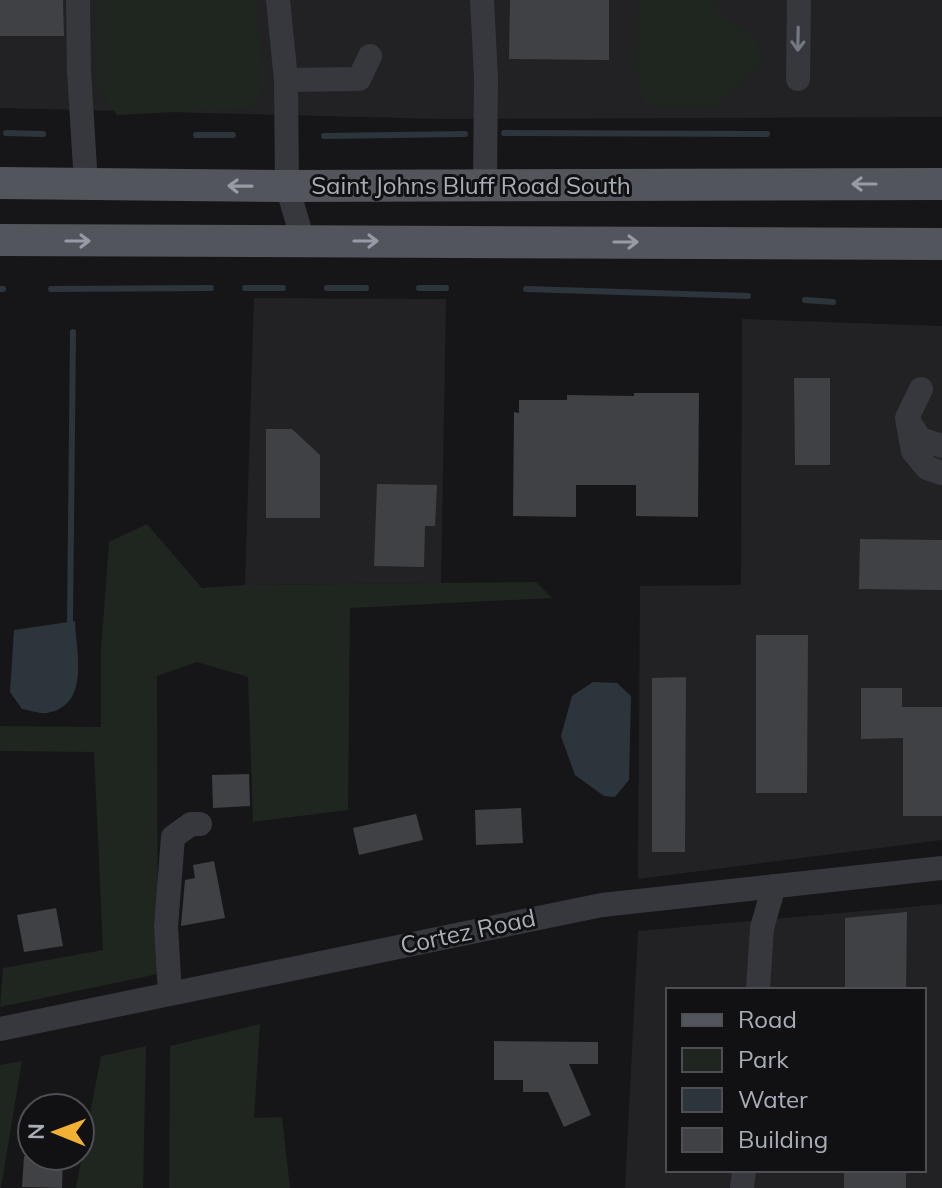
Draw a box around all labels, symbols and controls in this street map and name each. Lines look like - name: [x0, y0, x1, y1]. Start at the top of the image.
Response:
- one-way arrow: [791, 25, 806, 52]
- street label: Saint Johns Bluff Road South: [311, 170, 631, 200]
- one-way arrow: [851, 176, 878, 192]
- one-way arrow: [227, 178, 254, 194]
- one-way arrow: [64, 233, 91, 248]
- one-way arrow: [352, 234, 379, 249]
- one-way arrow: [612, 235, 639, 250]
- street label: Cortez Road: [397, 902, 538, 960]
- legend: [666, 988, 926, 1172]
- text: Road: [738, 1004, 797, 1034]
- text: Park: [738, 1044, 789, 1074]
- text: Water: [738, 1084, 808, 1114]
- north arrow: [16, 1092, 96, 1172]
- text: N: [22, 1123, 50, 1140]
- text: Building: [738, 1124, 828, 1154]

